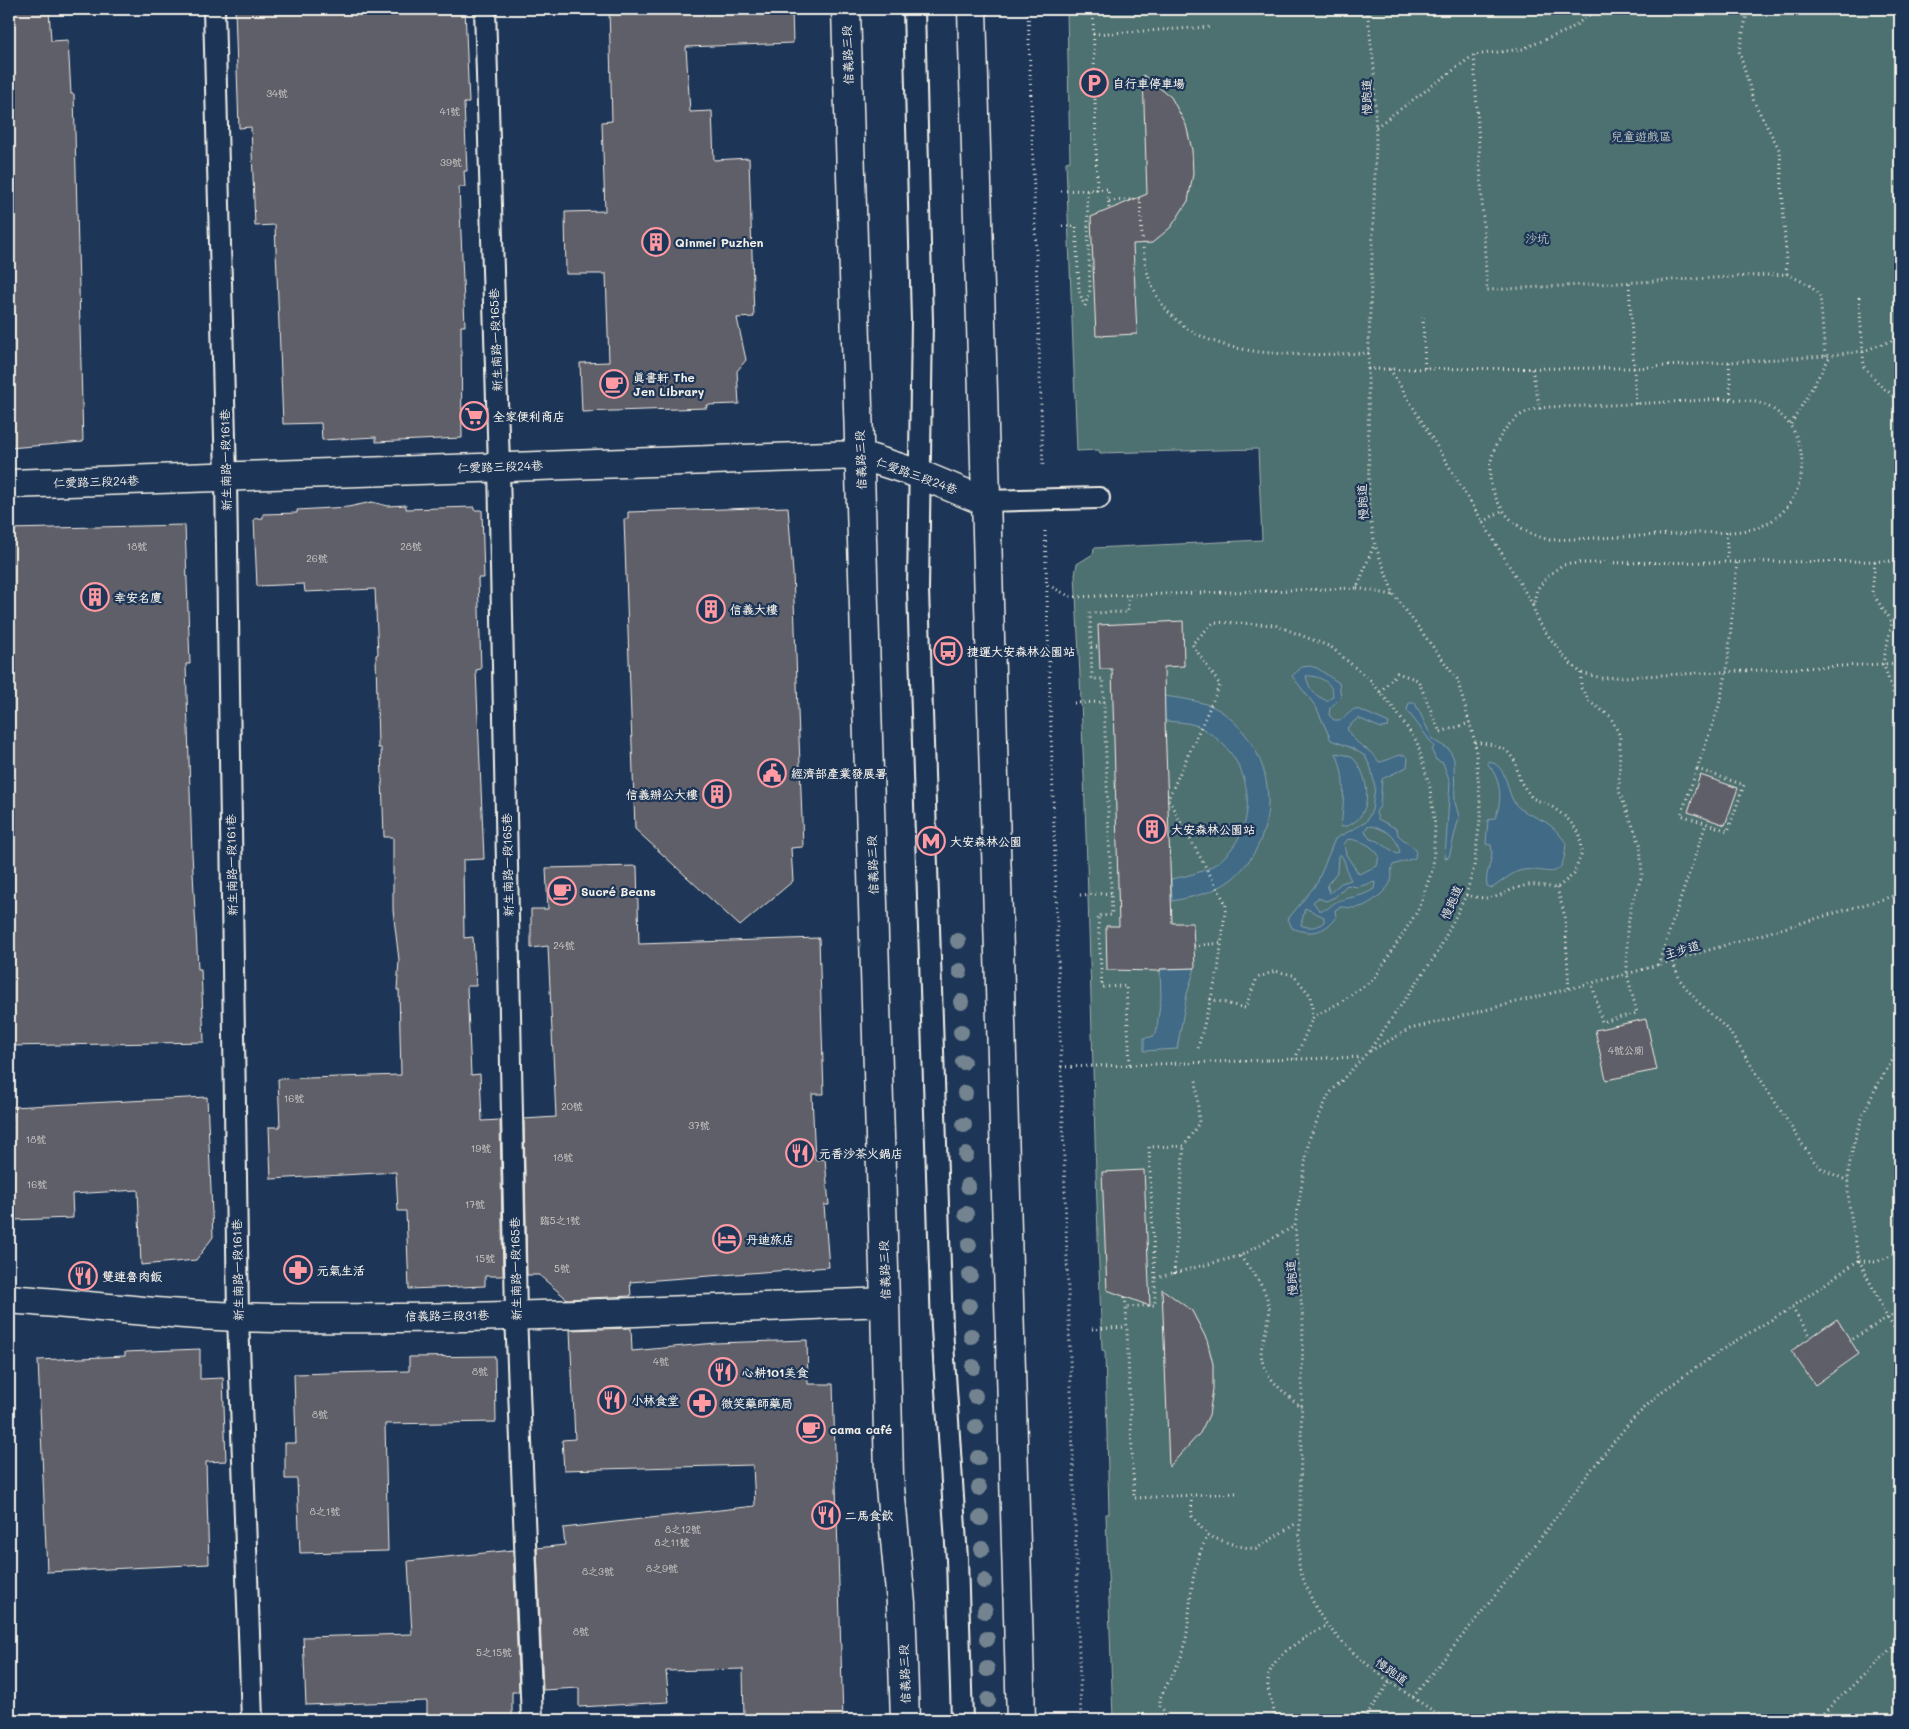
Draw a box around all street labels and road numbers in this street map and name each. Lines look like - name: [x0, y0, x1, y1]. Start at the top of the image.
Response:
- street label: 信義路三段: [838, 25, 856, 85]
- street label: 慢跑道: [1358, 79, 1374, 115]
- street label: 新生南路一段165巷: [485, 288, 505, 392]
- street label: 新生南路一段161巷: [216, 409, 234, 511]
- street label: 信義路三段: [851, 430, 869, 490]
- street label: 仁愛路三段24巷: [874, 453, 960, 497]
- street label: 仁愛路三段24巷: [457, 457, 543, 475]
- street label: 仁愛路三段24巷: [53, 472, 139, 490]
- street label: 慢跑道: [1353, 484, 1371, 520]
- street label: 新生南路一段165巷: [498, 813, 516, 917]
- street label: 新生南路一段161巷: [222, 814, 240, 916]
- street label: 信義路三段: [863, 835, 881, 895]
- street label: 慢跑道: [1437, 882, 1465, 922]
- street label: 主步道: [1662, 936, 1702, 962]
- street label: 新生南路一段165巷: [506, 1217, 524, 1321]
- street label: 新生南路一段161巷: [228, 1219, 246, 1321]
- street label: 信義路三段: [875, 1240, 893, 1300]
- street label: 慢跑道: [1282, 1259, 1300, 1297]
- street label: 信義路三段31巷: [405, 1306, 489, 1324]
- street label: 信義路三段: [895, 1644, 913, 1704]
- street label: 慢跑道: [1373, 1654, 1411, 1688]

